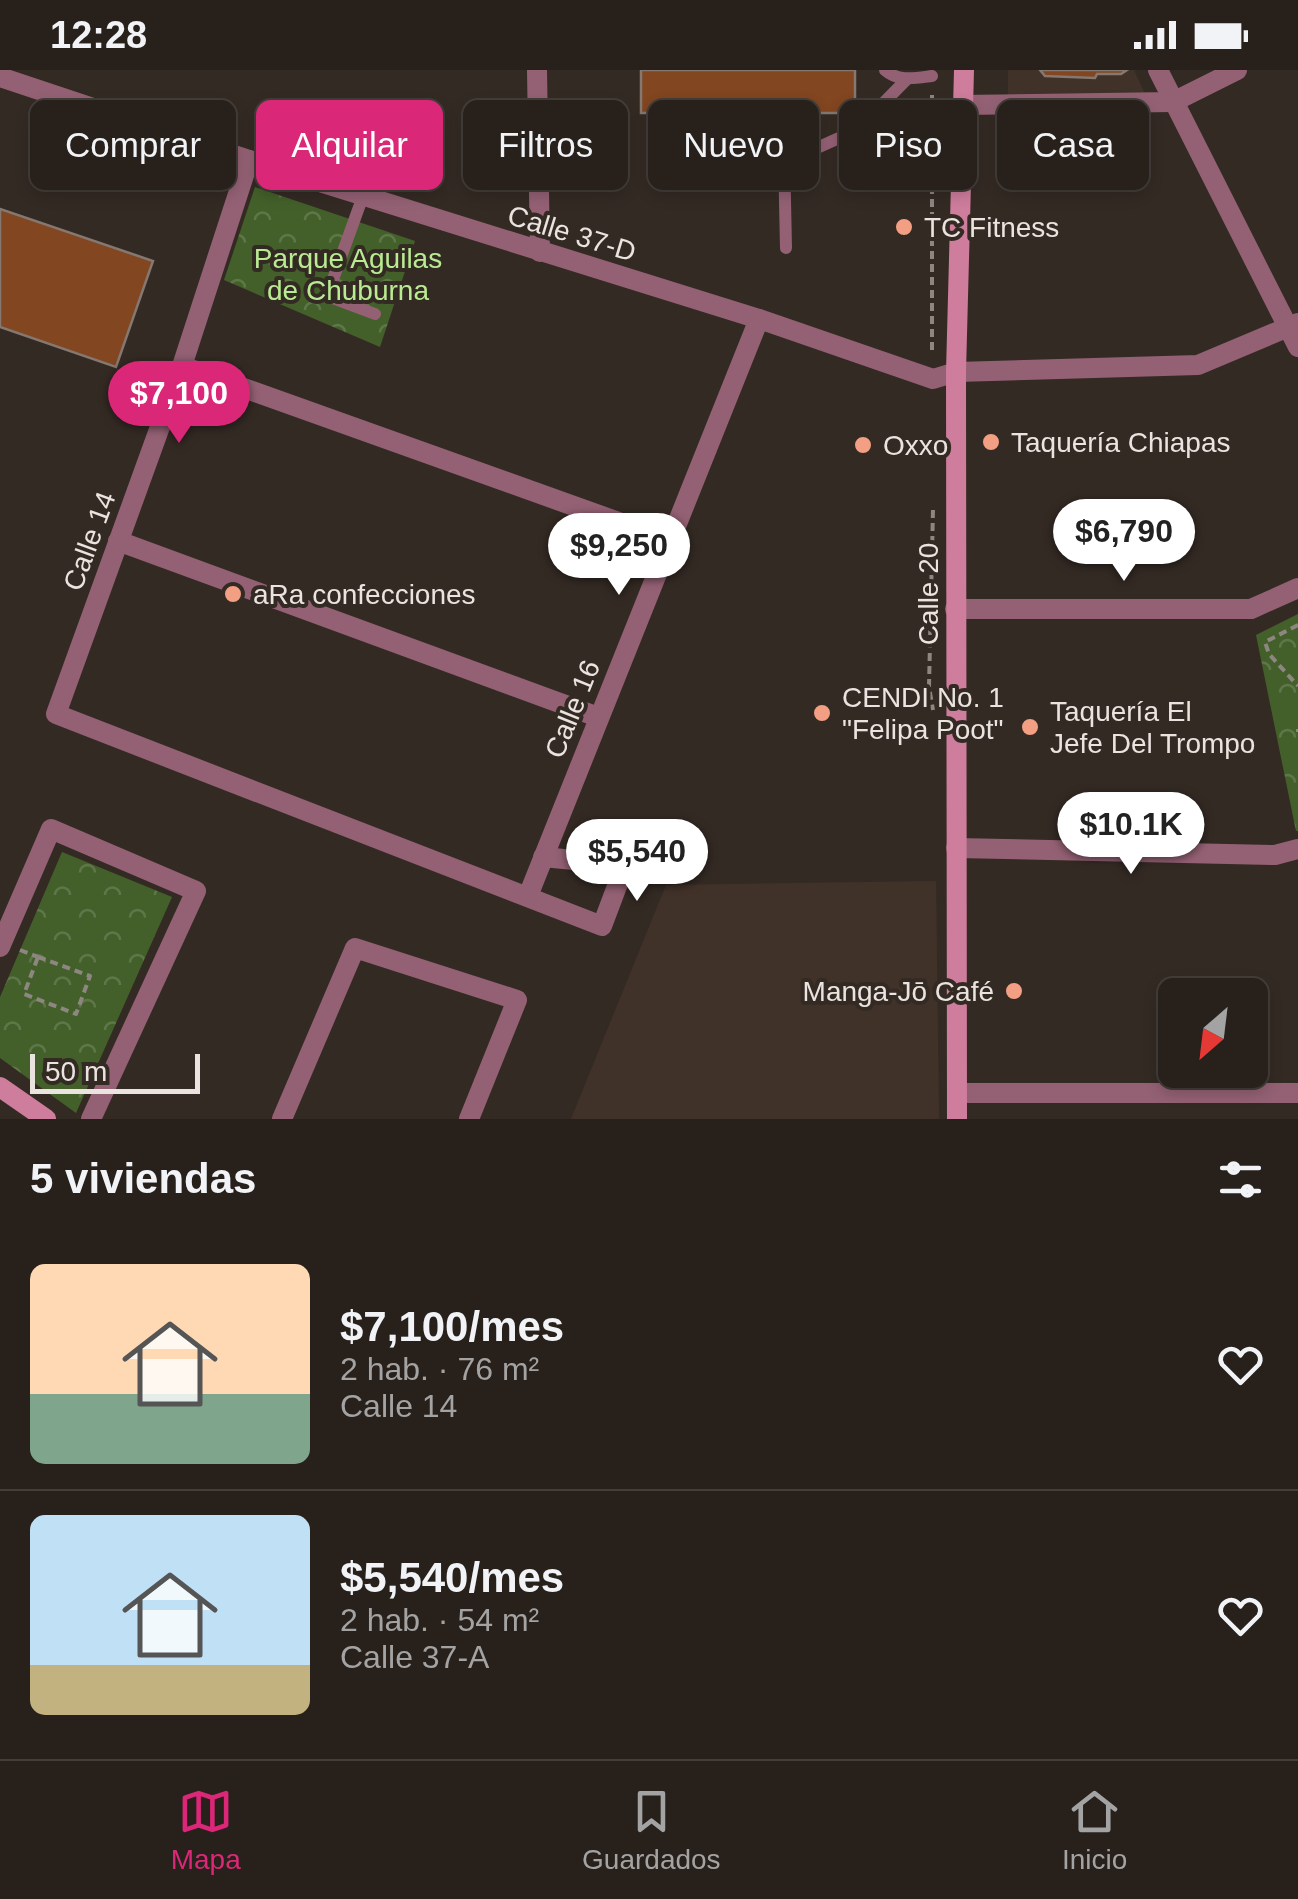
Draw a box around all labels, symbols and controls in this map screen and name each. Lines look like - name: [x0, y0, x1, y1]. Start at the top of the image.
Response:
- text: 12:28: [50, 14, 147, 56]
- chip: Comprar: [30, 100, 236, 190]
- chip: Alquilar: [256, 100, 443, 190]
- chip: Filtros: [463, 100, 628, 190]
- chip: Nuevo: [648, 100, 819, 190]
- chip: Piso: [839, 100, 977, 190]
- chip: Casa: [997, 100, 1149, 190]
- street label: Calle 37-D: [504, 199, 640, 268]
- place label: TC Fitness: [924, 212, 1059, 243]
- marker: TC Fitness: [893, 216, 915, 238]
- park label: Parque Aguilas de Chuburna: [254, 243, 442, 306]
- pin: $7,100: [98, 361, 260, 446]
- text: $7,100: [130, 375, 228, 411]
- place label: Taquería Chiapas: [1011, 427, 1230, 458]
- place label: Oxxo: [883, 430, 948, 461]
- marker: Taquería Chiapas: [980, 431, 1002, 453]
- marker: Oxxo: [852, 434, 874, 456]
- street label: Calle 14: [57, 488, 122, 595]
- pin: $6,790: [1043, 499, 1205, 584]
- pin: $9,250: [538, 513, 700, 598]
- text: $6,790: [1075, 513, 1173, 549]
- text: $9,250: [570, 527, 668, 563]
- street label: Calle 20: [913, 543, 944, 645]
- place label: aRa confecciones: [253, 579, 476, 610]
- marker: aRa confecciones: [222, 583, 244, 605]
- street label: Calle 16: [539, 656, 606, 763]
- place label: CENDI No. 1 "Felipa Poot": [842, 682, 1004, 745]
- place label: Taquería El Jefe Del Trompo: [1050, 696, 1255, 759]
- marker: CENDI No. 1 "Felipa Poot": [811, 702, 833, 724]
- marker: Taquería El Jefe Del Trompo: [1019, 716, 1041, 738]
- pin: $10.1K: [1050, 792, 1212, 877]
- text: $10.1K: [1079, 806, 1183, 842]
- pin: $5,540: [556, 819, 718, 904]
- text: $5,540: [588, 833, 686, 869]
- place label: Manga-Jō Café: [803, 976, 994, 1007]
- north arrow: [1158, 978, 1268, 1088]
- map controls: [1158, 978, 1268, 1088]
- marker: Manga-Jō Café: [1003, 980, 1025, 1002]
- scale bar: [30, 1049, 200, 1094]
- text: 50 m: [45, 1056, 107, 1087]
- icon: filters: [1213, 1152, 1268, 1207]
- text: 5 viviendas: [30, 1155, 256, 1202]
- text: $7,100/mes: [340, 1303, 564, 1350]
- icon: home: [110, 1304, 230, 1424]
- icon: heart: [1213, 1337, 1268, 1392]
- text: 2 hab. · 76 m²: [340, 1351, 539, 1387]
- text: Calle 14: [340, 1388, 457, 1424]
- text: $5,540/mes: [340, 1554, 564, 1601]
- icon: home: [110, 1555, 230, 1675]
- icon: heart: [1213, 1588, 1268, 1643]
- text: 2 hab. · 54 m²: [340, 1602, 539, 1638]
- text: Calle 37-A: [340, 1639, 489, 1675]
- tab: Mapa: [171, 1784, 241, 1876]
- tab: Guardados: [582, 1784, 721, 1876]
- tab: Inicio: [1062, 1784, 1127, 1876]

